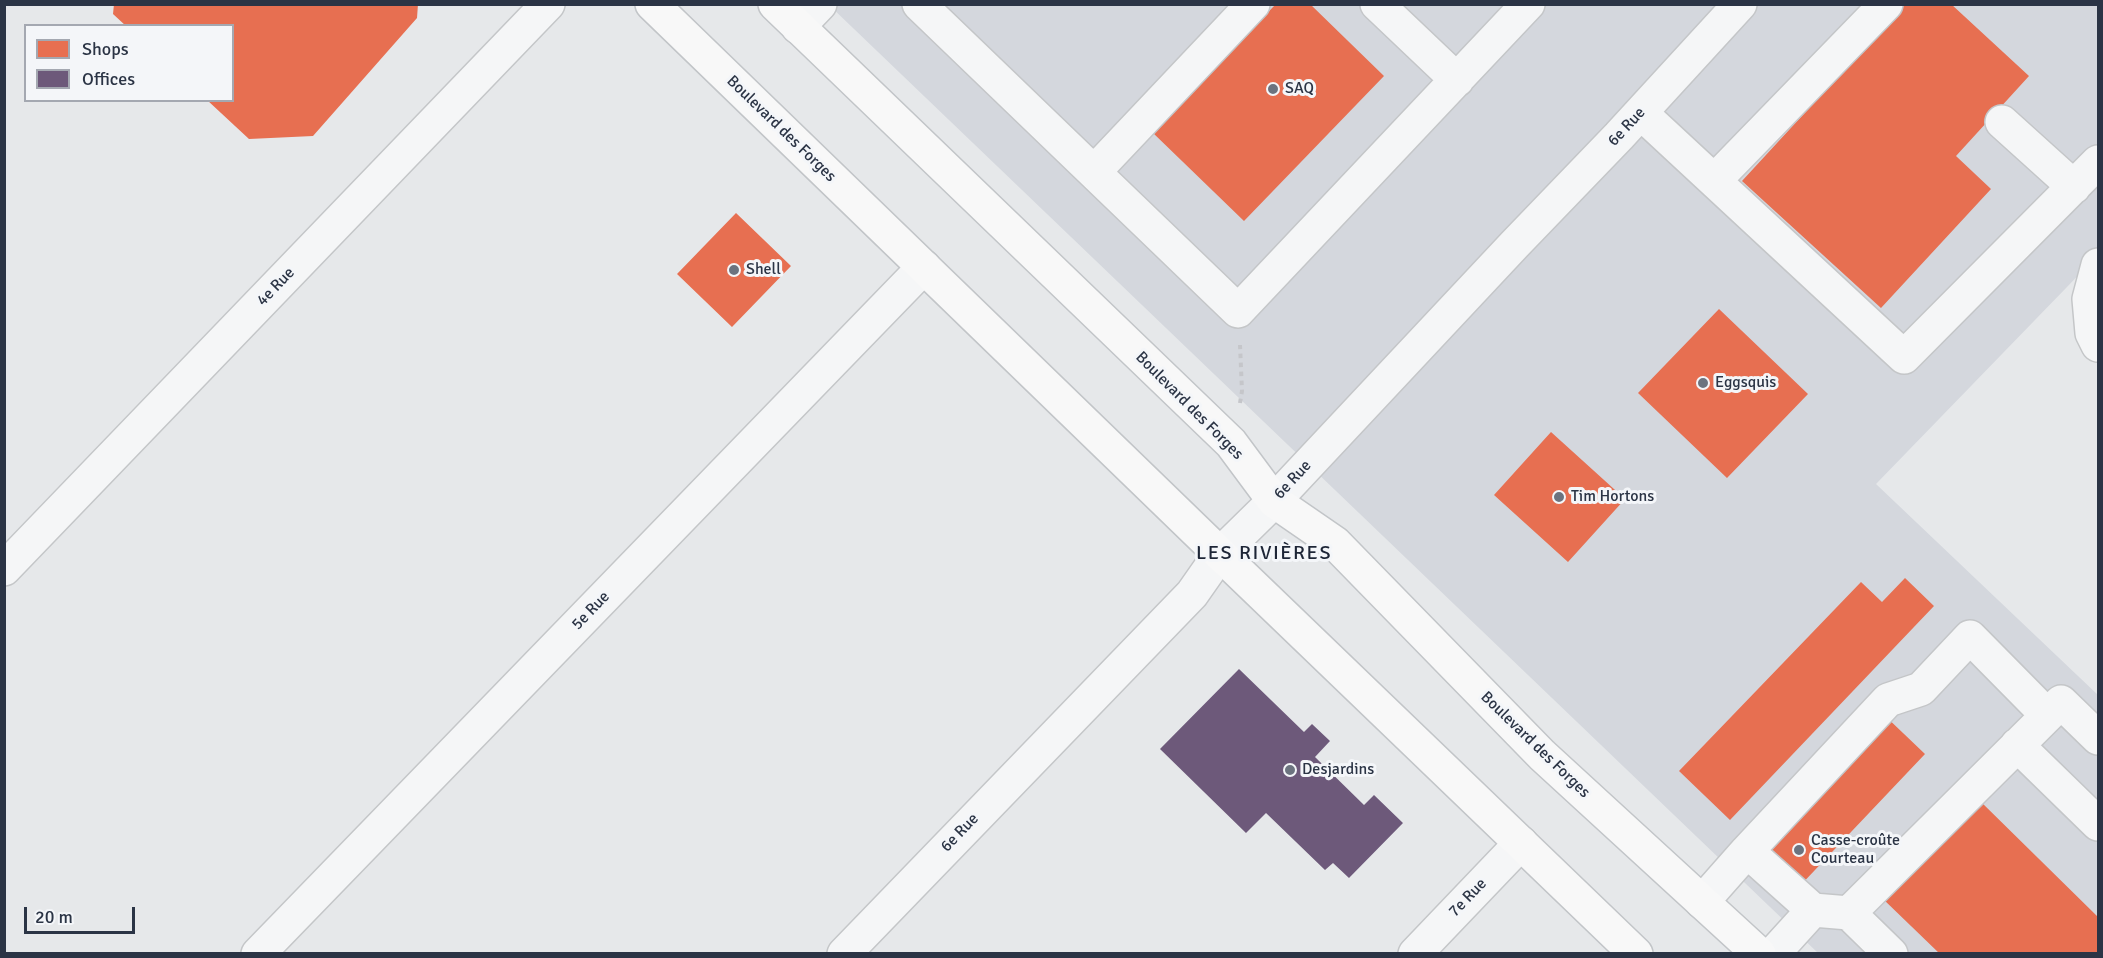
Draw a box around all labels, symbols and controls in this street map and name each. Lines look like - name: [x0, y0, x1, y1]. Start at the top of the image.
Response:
- legend: [24, 24, 234, 102]
- text: Shops: [82, 38, 129, 60]
- text: Offices: [82, 68, 135, 90]
- street label: Boulevard des Forges: [722, 72, 840, 186]
- place label: SAQ: [1285, 79, 1314, 99]
- marker: SAQ: [1266, 82, 1280, 96]
- street label: 6e Rue: [1604, 104, 1650, 150]
- place label: Shell: [746, 260, 781, 280]
- marker: Shell: [727, 263, 741, 277]
- street label: 4e Rue: [253, 264, 299, 310]
- street label: Boulevard des Forges: [1131, 348, 1247, 464]
- place label: Eggsquis: [1715, 373, 1776, 393]
- marker: Eggsquis: [1696, 376, 1710, 390]
- street label: 6e Rue: [1270, 457, 1316, 503]
- place label: Tim Hortons: [1571, 487, 1654, 507]
- marker: Tim Hortons: [1552, 490, 1566, 504]
- district label: LES RIVIÈRES: [1196, 542, 1332, 566]
- street label: 5e Rue: [568, 588, 614, 634]
- street label: Boulevard des Forges: [1476, 688, 1594, 802]
- place label: Desjardins: [1302, 760, 1374, 780]
- marker: Desjardins: [1283, 763, 1297, 777]
- street label: 6e Rue: [937, 810, 983, 856]
- place label: Casse-croûte Courteau: [1811, 831, 1900, 869]
- marker: Casse-croûte Courteau: [1792, 843, 1806, 857]
- street label: 7e Rue: [1445, 875, 1491, 921]
- scale bar: [27, 895, 138, 933]
- text: 20 m: [35, 906, 73, 928]

